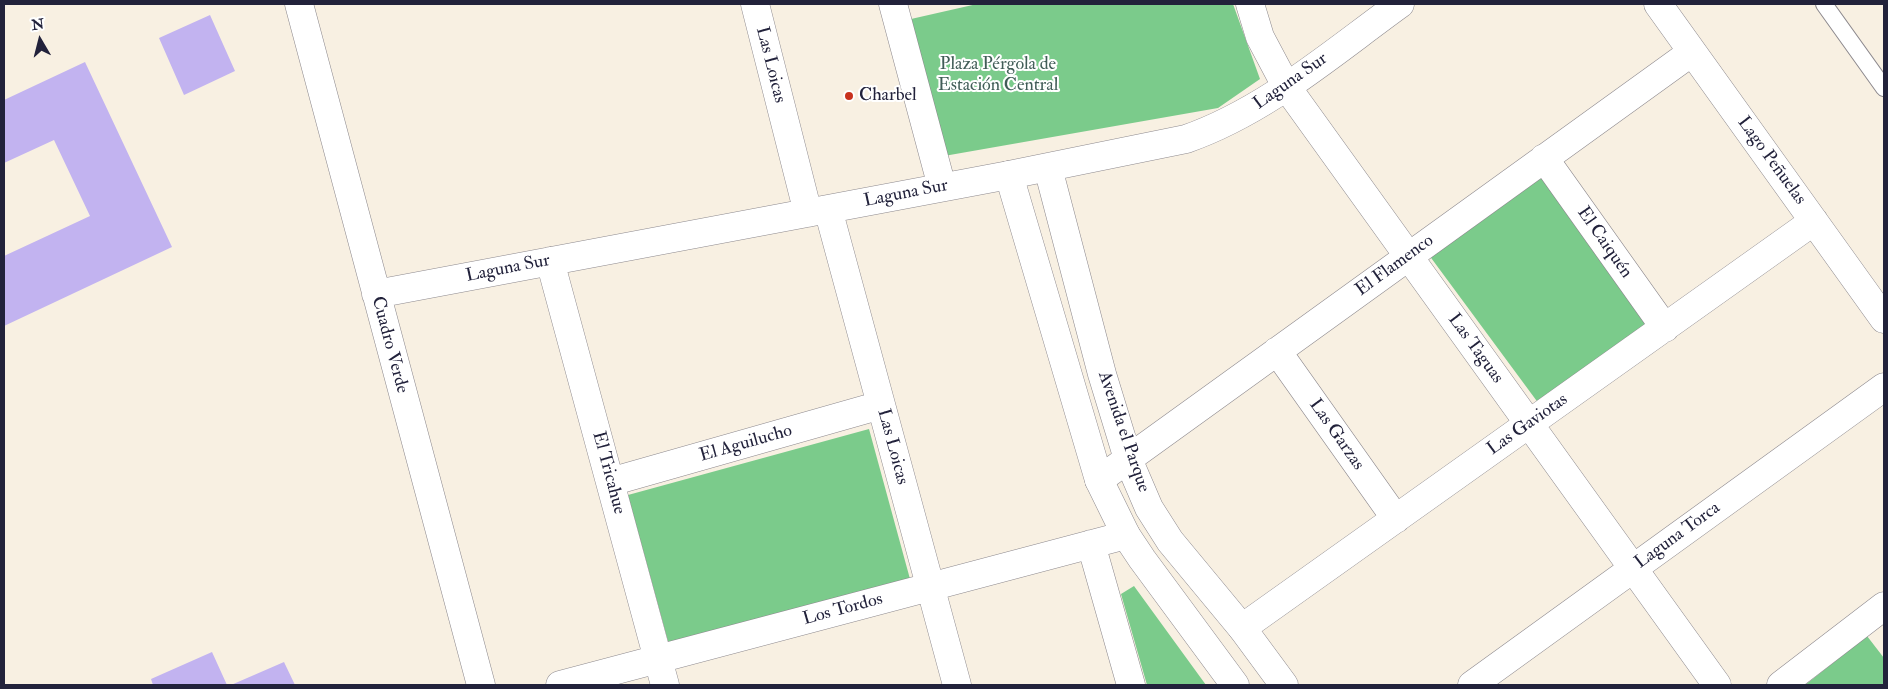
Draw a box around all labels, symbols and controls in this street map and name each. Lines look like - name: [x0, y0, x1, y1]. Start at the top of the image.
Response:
- north arrow: [15, 15, 65, 65]
- text: N: [30, 15, 45, 34]
- street label: Las Loicas: [750, 25, 790, 105]
- street label: Laguna Sur: [1250, 49, 1332, 115]
- park label: Plaza Pérgola de Estación Central: [938, 54, 1058, 96]
- place label: Charbel: [859, 85, 917, 107]
- marker: Charbel: [843, 90, 855, 102]
- street label: Lago Peñuelas: [1732, 113, 1810, 209]
- street label: Laguna Sur: [862, 175, 950, 213]
- street label: El Caiquén: [1572, 203, 1636, 283]
- street label: El Flamenco: [1352, 230, 1438, 302]
- street label: Laguna Sur: [464, 250, 552, 288]
- street label: Cuadro Verde: [366, 294, 412, 396]
- street label: Las Taguas: [1442, 310, 1508, 388]
- street label: Avenida el Parque: [1092, 369, 1154, 495]
- street label: Las Gaviotas: [1484, 389, 1572, 461]
- street label: Las Garzas: [1304, 395, 1368, 475]
- street label: Las Loicas: [872, 407, 912, 487]
- street label: El Aguilucho: [697, 421, 795, 467]
- street label: El Tricahue: [587, 429, 629, 517]
- street label: Laguna Torca: [1631, 498, 1725, 574]
- street label: Los Tordos: [801, 589, 885, 631]

